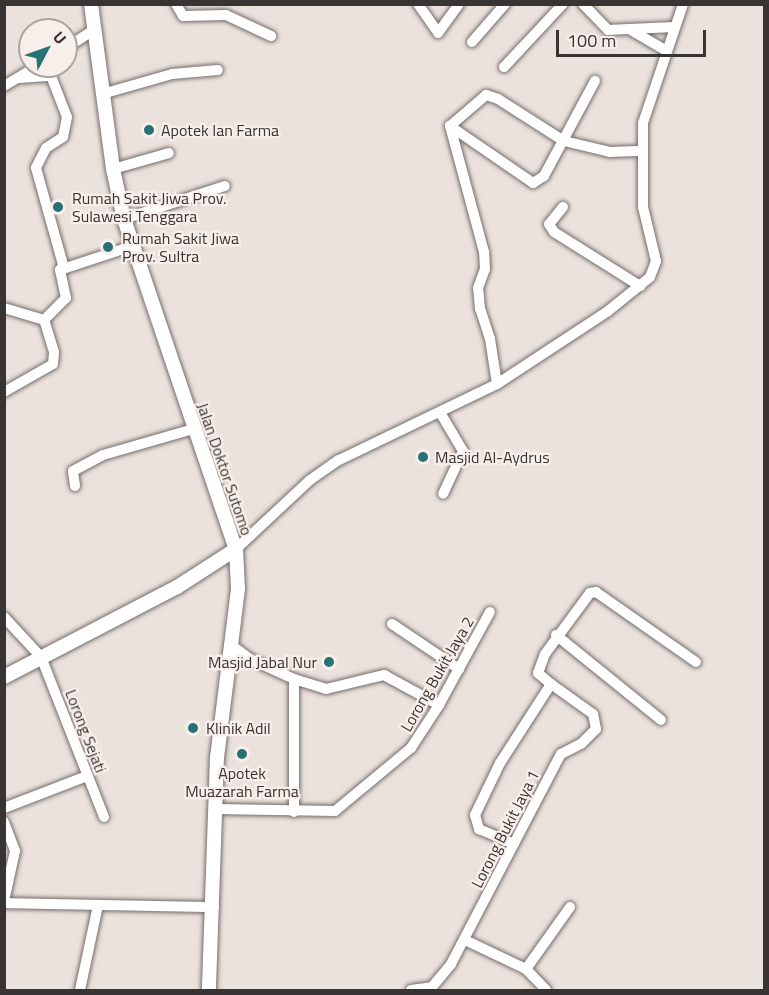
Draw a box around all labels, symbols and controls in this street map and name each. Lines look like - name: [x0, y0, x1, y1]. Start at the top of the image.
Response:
- north arrow: [18, 18, 78, 78]
- scale bar: [559, 18, 709, 56]
- text: U: [48, 26, 73, 49]
- text: 100 m: [567, 27, 616, 54]
- place label: Apotek Ian Farma: [161, 120, 279, 140]
- marker: Apotek Ian Farma: [142, 123, 156, 137]
- place label: Rumah Sakit Jiwa Prov. Sulawesi Tenggara: [72, 188, 226, 226]
- marker: Rumah Sakit Jiwa Prov. Sulawesi Tenggara: [49, 198, 67, 216]
- place label: Rumah Sakit Jiwa Prov. Sultra: [122, 228, 239, 266]
- marker: Rumah Sakit Jiwa Prov. Sultra: [99, 238, 117, 256]
- street label: Jalan Doktor Sutomo: [193, 400, 257, 538]
- place label: Masjid Al-Aydrus: [435, 447, 550, 467]
- marker: Masjid Al-Aydrus: [416, 450, 430, 464]
- street label: Lorong Bukit Jaya 2: [396, 613, 478, 735]
- place label: Masjid Jabal Nur: [208, 652, 317, 672]
- marker: Masjid Jabal Nur: [322, 655, 336, 669]
- street label: Lorong Sejati: [61, 687, 111, 775]
- place label: Klinik Adil: [206, 718, 271, 738]
- marker: Klinik Adil: [184, 719, 202, 737]
- marker: Apotek Muazarah Farma: [235, 747, 249, 761]
- place label: Apotek Muazarah Farma: [185, 763, 299, 801]
- street label: Lorong Bukit Jaya 1: [467, 767, 543, 891]

